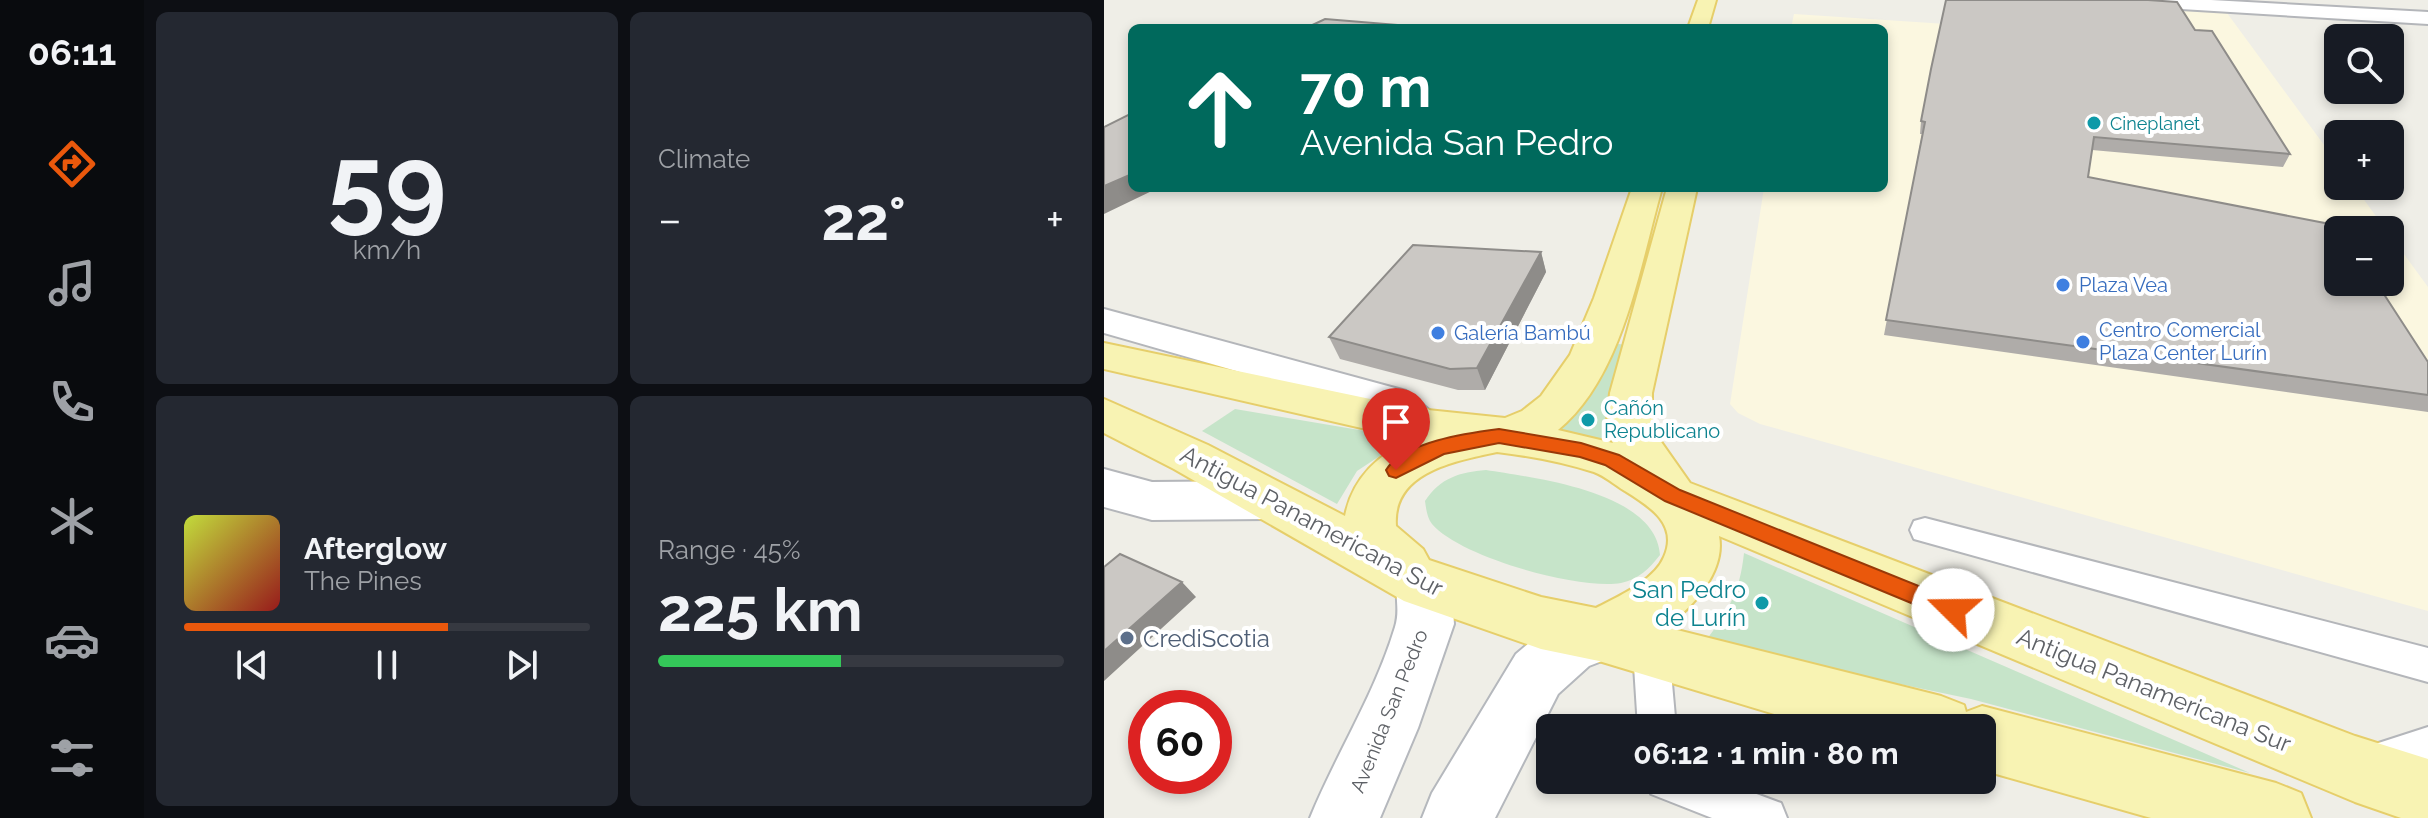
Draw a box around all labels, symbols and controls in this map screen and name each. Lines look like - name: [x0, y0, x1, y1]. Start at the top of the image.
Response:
- map controls: [2324, 24, 2404, 296]
- button: search: [2324, 24, 2404, 104]
- text: 06:11: [28, 31, 116, 73]
- text: 70 m: [1300, 54, 1431, 120]
- icon: ahead: [1168, 56, 1272, 160]
- place label: Cineplanet: [2110, 113, 2200, 134]
- marker: Cineplanet: [2085, 114, 2103, 132]
- button: +: [2324, 120, 2404, 200]
- text: Avenida San Pedro: [1300, 121, 1614, 163]
- text: 59: [328, 122, 446, 244]
- icon: directions: [44, 136, 100, 192]
- text: Climate: [658, 144, 750, 174]
- text: 22°: [822, 184, 906, 254]
- text: −: [658, 194, 682, 245]
- text: +: [1046, 194, 1064, 245]
- button: −: [2324, 216, 2404, 296]
- text: km/h: [353, 235, 421, 265]
- icon: music: [44, 255, 100, 311]
- place label: Plaza Vea: [2079, 273, 2168, 297]
- marker: Plaza Vea: [2054, 276, 2072, 294]
- place label: Centro Comercial Plaza Center Lurín: [2099, 318, 2267, 365]
- place label: Galería Bambú: [1454, 321, 1591, 345]
- marker: Galería Bambú: [1429, 324, 1447, 342]
- marker: Centro Comercial Plaza Center Lurín: [2074, 333, 2092, 351]
- icon: phone: [44, 374, 100, 430]
- pin: [1362, 388, 1430, 470]
- place label: Cañón Republicano: [1604, 396, 1720, 443]
- icon: arrive: [1374, 400, 1418, 444]
- marker: Cañón Republicano: [1579, 411, 1597, 429]
- street label: Antigua Panamericana Sur: [1176, 439, 1449, 603]
- icon: climate: [44, 493, 100, 549]
- text: Afterglow: [304, 531, 447, 566]
- text: Range · 45%: [658, 535, 801, 565]
- text: The Pines: [304, 566, 422, 596]
- position arrow: [1911, 568, 1995, 652]
- text: 225 km: [658, 575, 863, 645]
- place label: San Pedro de Lurín: [1632, 575, 1746, 632]
- marker: San Pedro de Lurín: [1753, 594, 1771, 612]
- icon: car: [44, 612, 100, 668]
- street label: Antigua Panamericana Sur: [2013, 622, 2296, 759]
- place label: CrediScotia: [1143, 624, 1270, 653]
- street label: Avenida San Pedro: [1345, 626, 1433, 796]
- marker: CrediScotia: [1118, 629, 1136, 647]
- icon: previous: [230, 643, 274, 687]
- icon: pause: [365, 643, 409, 687]
- icon: next: [500, 643, 544, 687]
- speed limit sign: 60: [1128, 690, 1232, 794]
- icon: filters: [44, 730, 100, 786]
- text: 06:12 · 1 min · 80 m: [1633, 736, 1899, 771]

